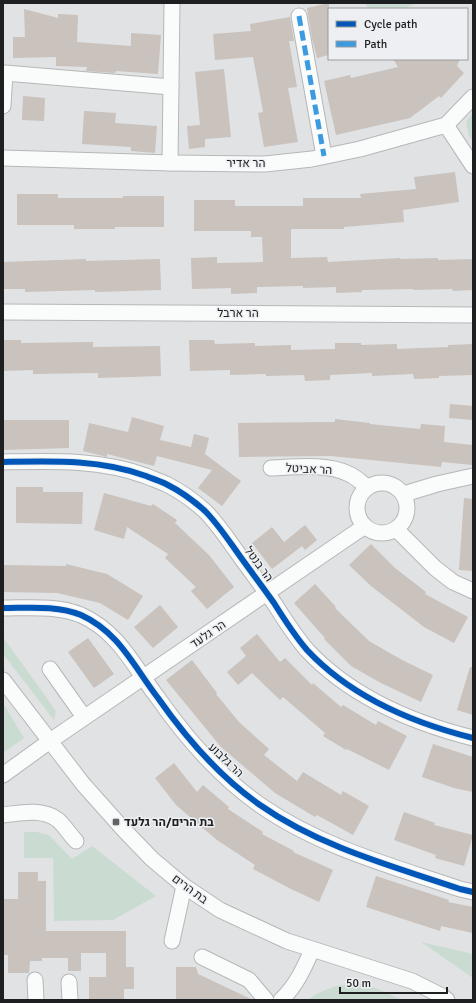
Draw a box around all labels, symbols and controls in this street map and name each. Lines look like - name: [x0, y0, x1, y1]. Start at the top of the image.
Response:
- legend: [328, 8, 468, 60]
- text: Cycle path: [364, 17, 417, 32]
- text: Path: [364, 37, 387, 52]
- street label: הר אדיר: [226, 156, 266, 171]
- street label: הר ארבל: [217, 306, 259, 321]
- street label: הר אביטל: [285, 461, 333, 478]
- street label: הר בנטל: [241, 544, 276, 585]
- street label: הר גלעד: [188, 617, 229, 652]
- street label: הר גלבוע: [205, 740, 246, 781]
- place label: בת הרים/הר גלעד: [124, 815, 214, 830]
- marker: בת הרים/הר גלעד: [111, 817, 121, 827]
- street label: בת הרים: [169, 871, 211, 908]
- scale bar: [340, 969, 447, 995]
- text: 50 m: [346, 976, 371, 991]

